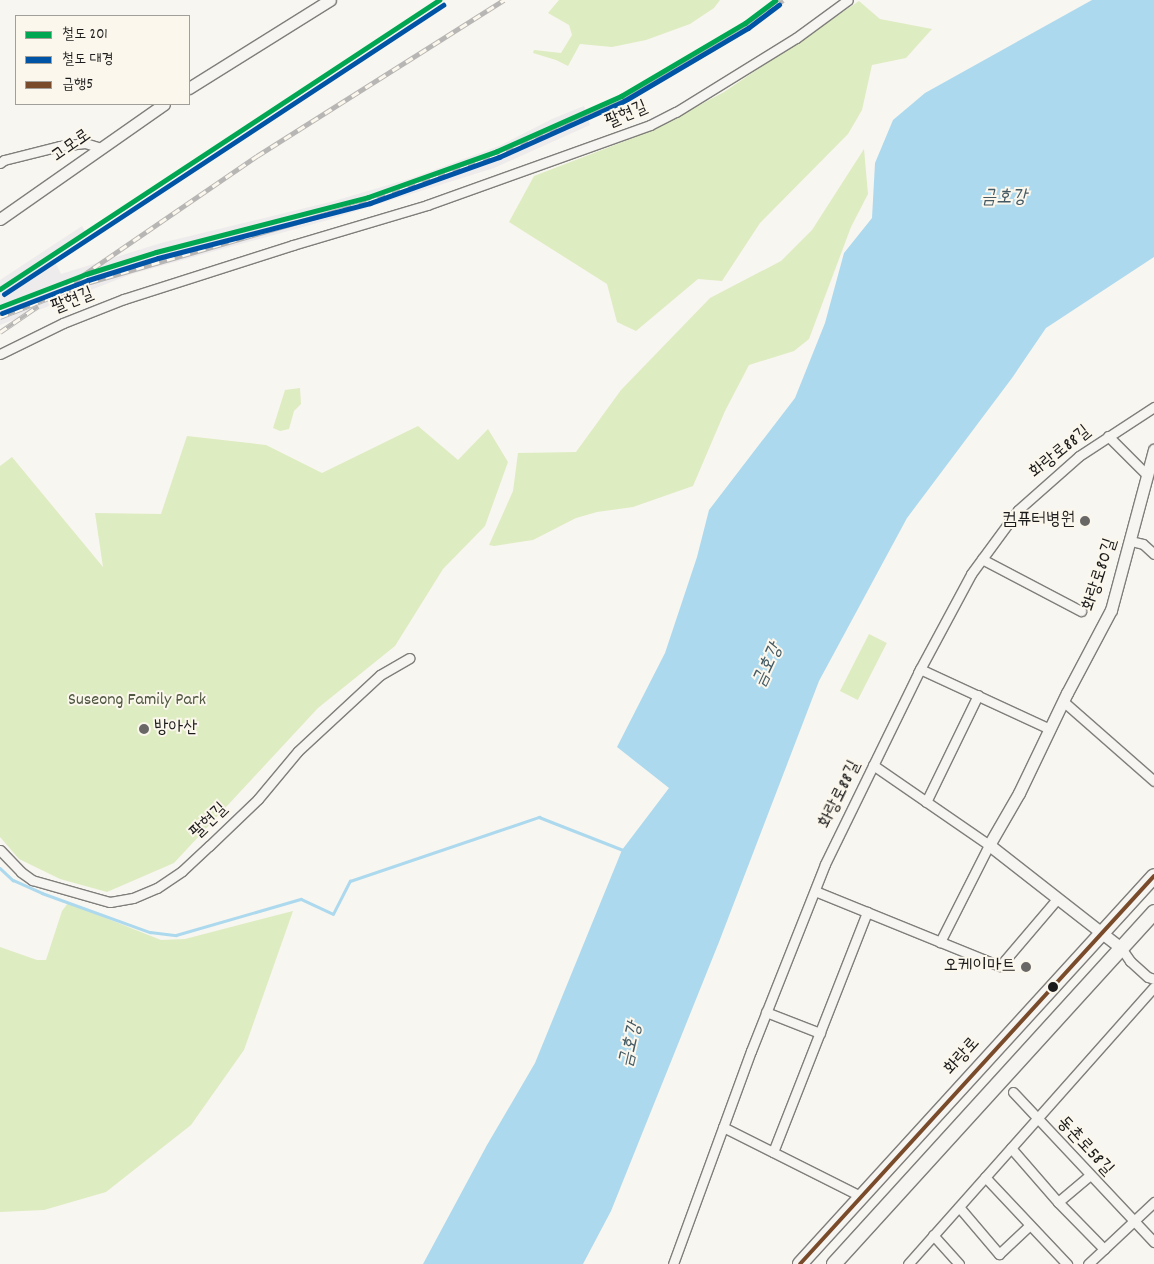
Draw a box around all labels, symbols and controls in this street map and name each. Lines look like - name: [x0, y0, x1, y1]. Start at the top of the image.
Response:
- legend: [15, 15, 190, 105]
- text: 철도 201: [62, 24, 108, 46]
- text: 철도 대경: [62, 49, 114, 71]
- text: 급행5: [62, 74, 93, 96]
- street label: 팔현길: [603, 98, 651, 134]
- street label: 고모로: [48, 126, 96, 168]
- water label: 금호강: [981, 188, 1027, 210]
- street label: 팔현길: [49, 284, 97, 320]
- street label: 화랑로88길: [1026, 422, 1096, 484]
- place label: 컴퓨터병원: [1003, 510, 1075, 532]
- marker: 컴퓨터병원: [1079, 515, 1091, 527]
- street label: 화랑로80길: [1079, 536, 1123, 614]
- water label: 금호강: [749, 640, 789, 692]
- park label: Suseong Family Park: [68, 690, 206, 712]
- place label: 방아산: [154, 718, 197, 740]
- marker: 방아산: [138, 723, 150, 735]
- street label: 화랑로88길: [815, 758, 867, 832]
- street label: 팔현길: [187, 799, 233, 845]
- place label: 오케이마트: [944, 956, 1016, 978]
- marker: 오케이마트: [1020, 961, 1032, 973]
- unlabelled marker: [1048, 982, 1058, 992]
- water label: 금호강: [616, 1020, 648, 1070]
- street label: 화랑로: [940, 1034, 986, 1080]
- street label: 동촌로58길: [1051, 1113, 1117, 1181]

